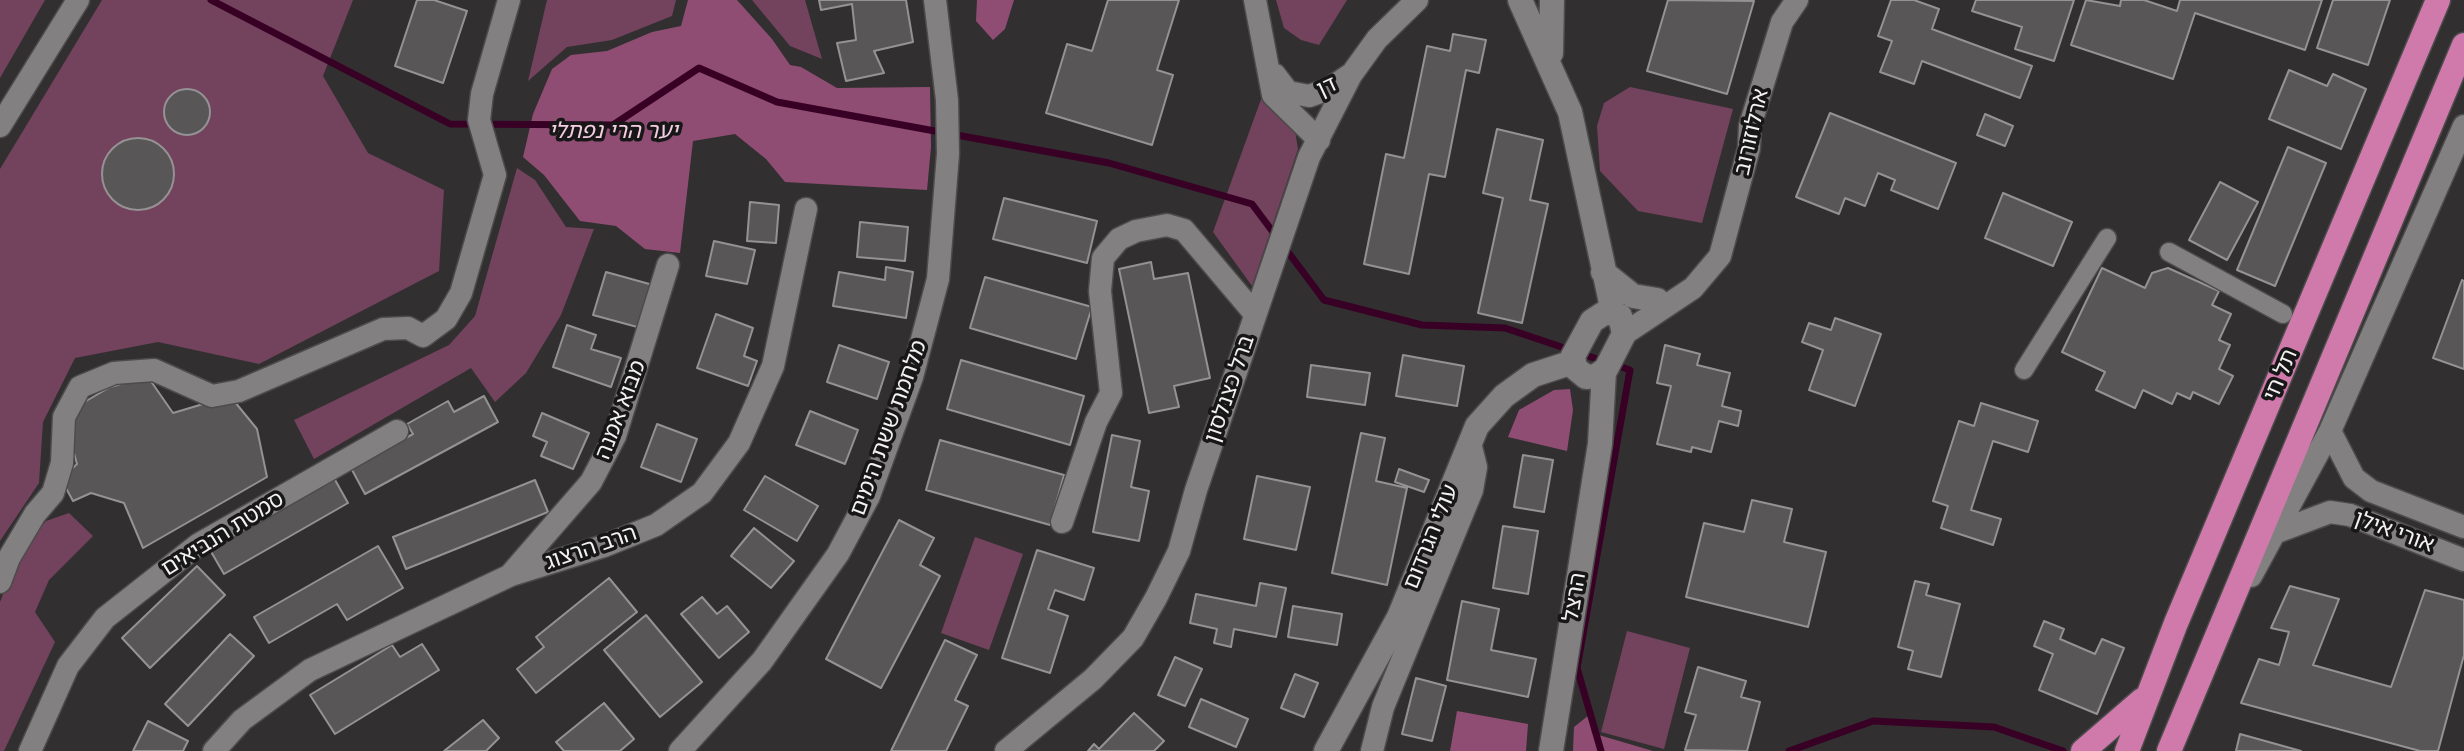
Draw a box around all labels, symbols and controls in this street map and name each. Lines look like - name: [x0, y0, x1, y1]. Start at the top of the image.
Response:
- street label: דן: [1313, 71, 1341, 103]
- street label: ארלוזורוב: [1729, 86, 1775, 178]
- park label: יער הרי נפתלי: [549, 119, 677, 145]
- street label: ברל כצנלסון: [1199, 332, 1261, 446]
- street label: מלחמת ששת הימים: [845, 338, 933, 518]
- street label: תל חי: [2259, 346, 2303, 404]
- street label: מבוא אמנה: [590, 357, 652, 463]
- street label: עולי הגרדום: [1398, 481, 1464, 593]
- street label: סמטת הנביאים: [157, 486, 289, 582]
- street label: אורי אילן: [2351, 506, 2437, 558]
- street label: הרב הרצוג: [542, 520, 640, 576]
- street label: הרצל: [1558, 571, 1592, 623]

